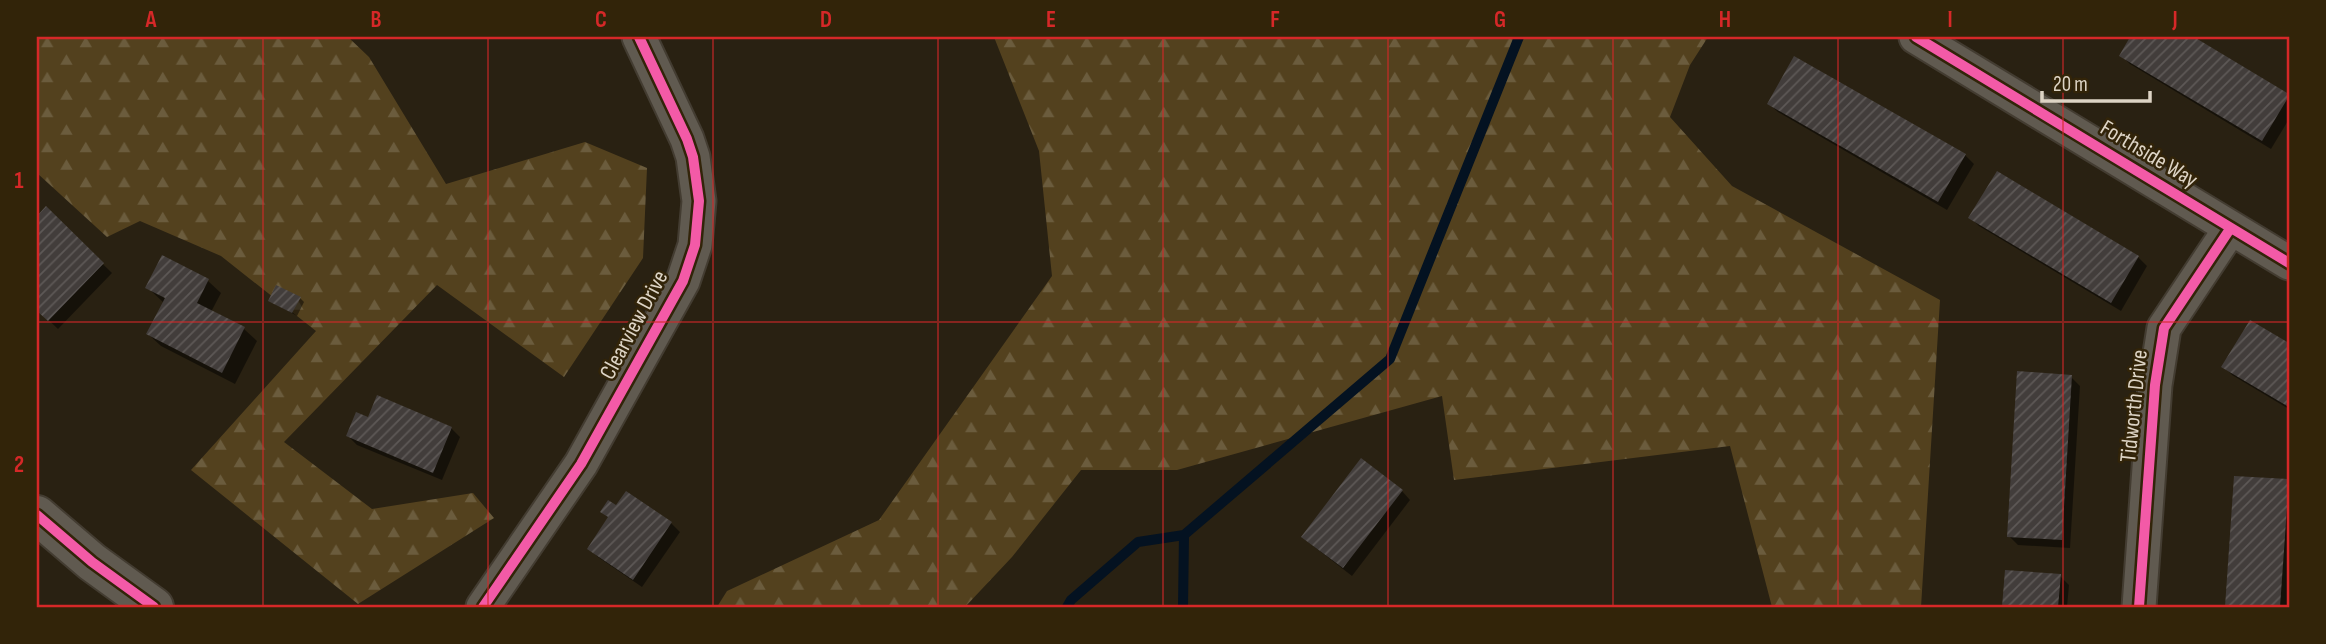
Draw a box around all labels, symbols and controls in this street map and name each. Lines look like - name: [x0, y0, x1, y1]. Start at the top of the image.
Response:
- text: A: [145, 6, 158, 34]
- text: B: [371, 6, 382, 34]
- text: C: [595, 6, 607, 34]
- text: D: [820, 6, 832, 34]
- text: E: [1046, 6, 1056, 34]
- text: F: [1270, 6, 1280, 34]
- text: G: [1494, 6, 1506, 34]
- text: H: [1719, 6, 1731, 34]
- text: I: [1947, 6, 1953, 34]
- text: J: [2171, 6, 2178, 34]
- scale bar: [2042, 60, 2151, 104]
- text: 20 m: [2053, 72, 2088, 97]
- street label: Forthside Way: [2095, 114, 2203, 194]
- text: 1: [14, 167, 24, 195]
- street label: Clearview Drive: [594, 266, 674, 384]
- street label: Tidworth Drive: [2114, 348, 2154, 464]
- text: 2: [14, 451, 24, 479]

